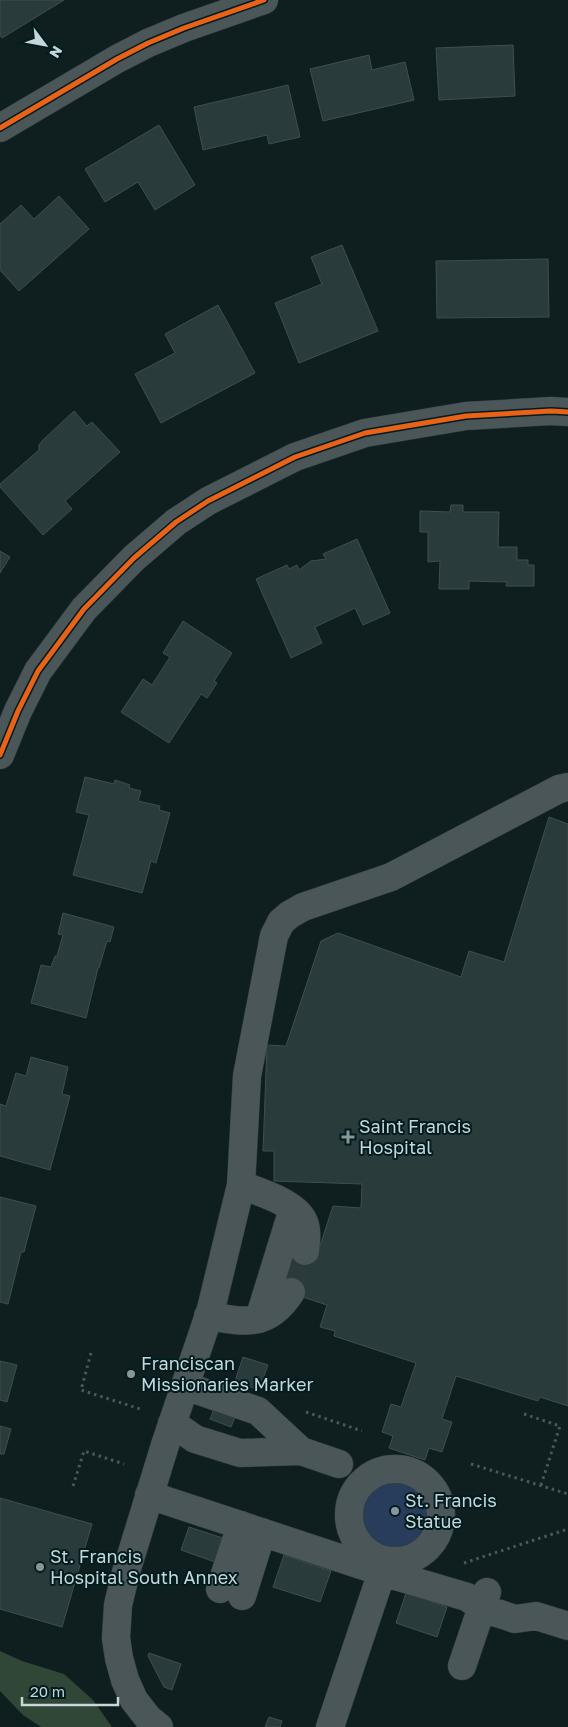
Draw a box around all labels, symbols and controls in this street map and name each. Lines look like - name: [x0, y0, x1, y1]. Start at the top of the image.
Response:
- north arrow: [20, 20, 70, 70]
- text: N: [46, 43, 66, 61]
- place label: Saint Francis Hospital: [359, 1115, 471, 1158]
- marker: Saint Francis Hospital: [341, 1130, 355, 1144]
- place label: Franciscan Missionaries Marker: [141, 1352, 314, 1395]
- marker: Franciscan Missionaries Marker: [125, 1368, 137, 1380]
- place label: St. Francis Statue: [405, 1489, 497, 1532]
- marker: St. Francis Statue: [389, 1505, 401, 1517]
- place label: St. Francis Hospital South Annex: [50, 1545, 238, 1588]
- marker: St. Francis Hospital South Annex: [34, 1561, 46, 1573]
- scale bar: [22, 1674, 119, 1706]
- text: 20 m: [30, 1682, 65, 1700]

